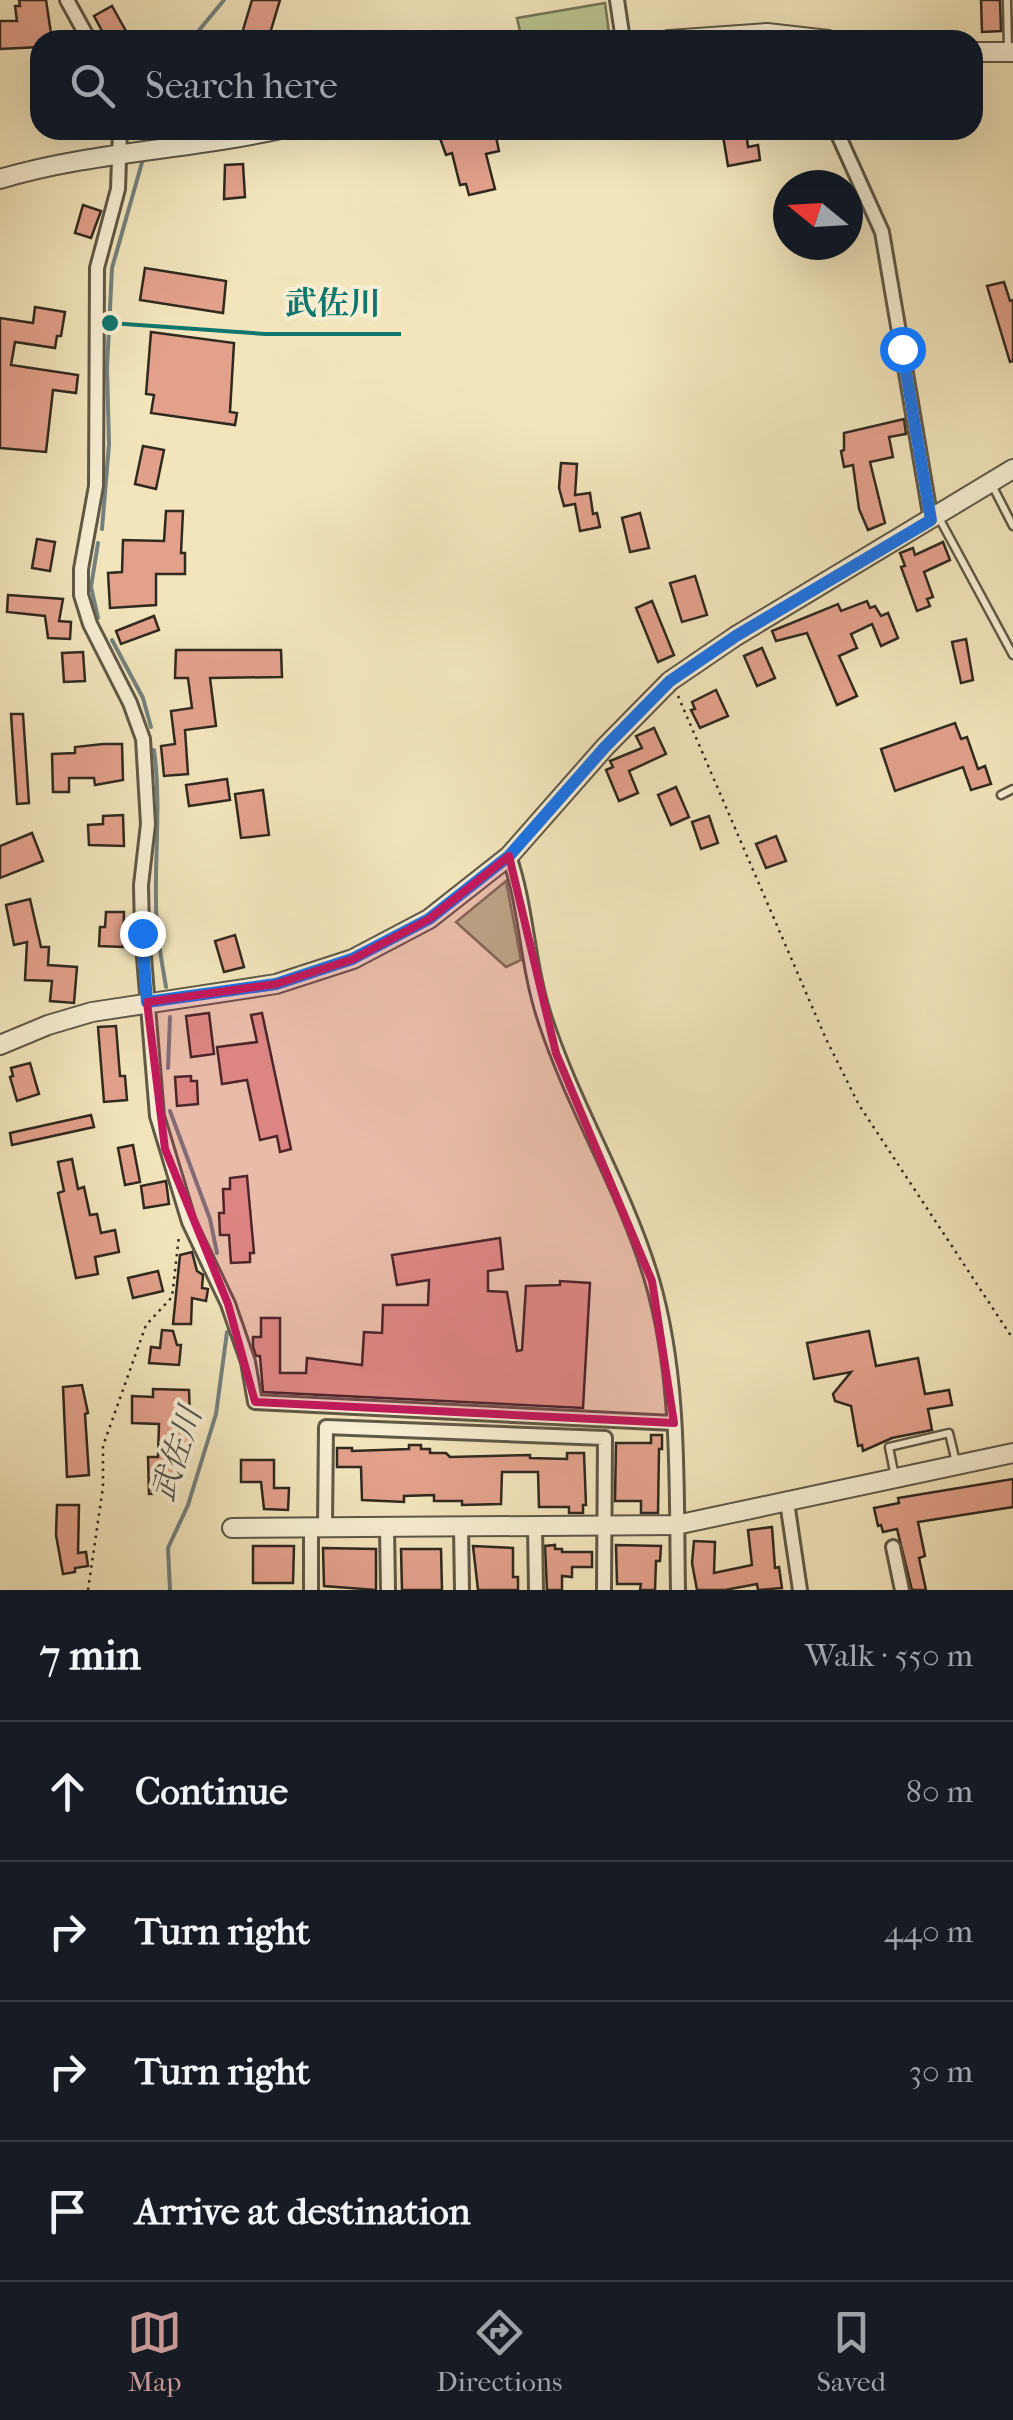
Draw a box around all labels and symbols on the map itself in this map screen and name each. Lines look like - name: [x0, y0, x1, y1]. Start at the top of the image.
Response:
- north arrow: [773, 170, 863, 260]
- callout: 武佐川: [265, 272, 401, 334]
- text: 武佐川: [285, 285, 381, 322]
- route start: [880, 327, 926, 373]
- route end: [120, 911, 166, 957]
- water label: 武佐川: [144, 1400, 210, 1506]

